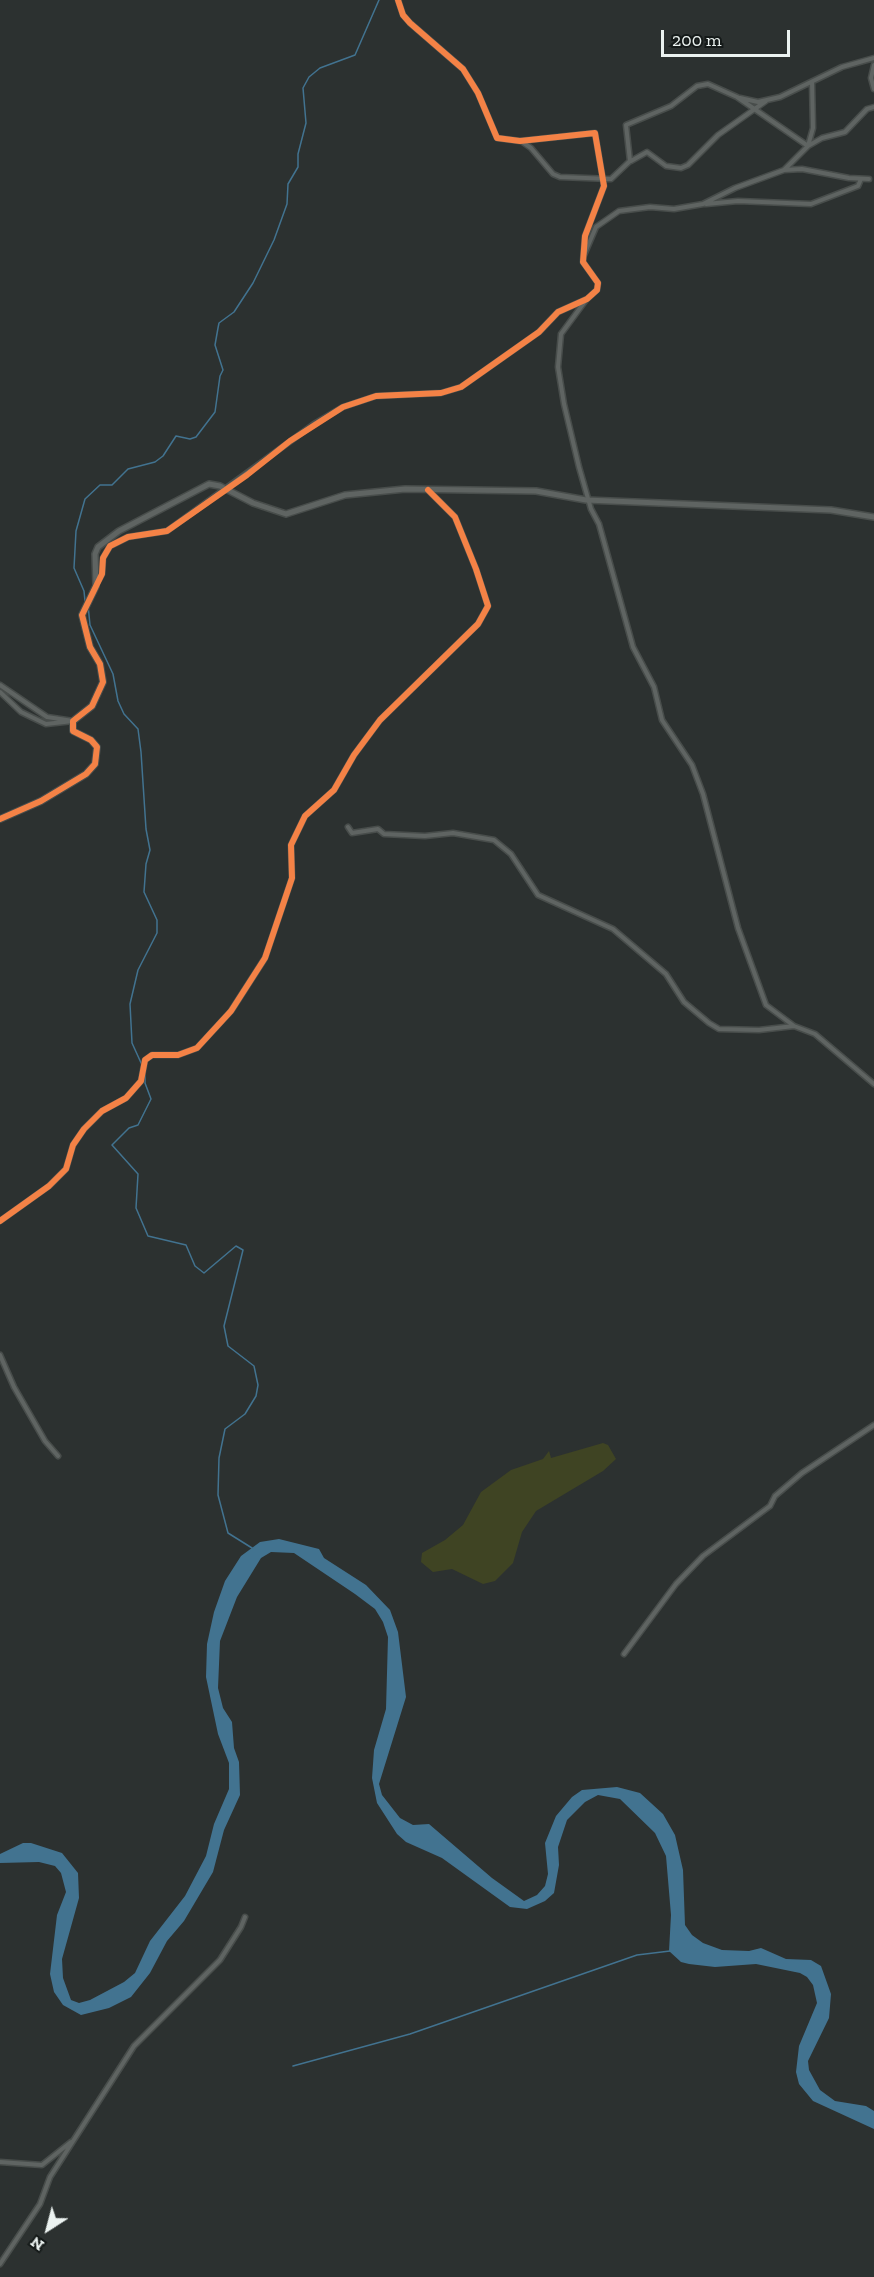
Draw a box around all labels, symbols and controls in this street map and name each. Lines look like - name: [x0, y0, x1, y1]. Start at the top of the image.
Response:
- scale bar: [664, 18, 793, 56]
- text: 200 m: [672, 29, 722, 51]
- north arrow: [18, 2199, 78, 2259]
- text: N: [27, 2233, 48, 2255]

